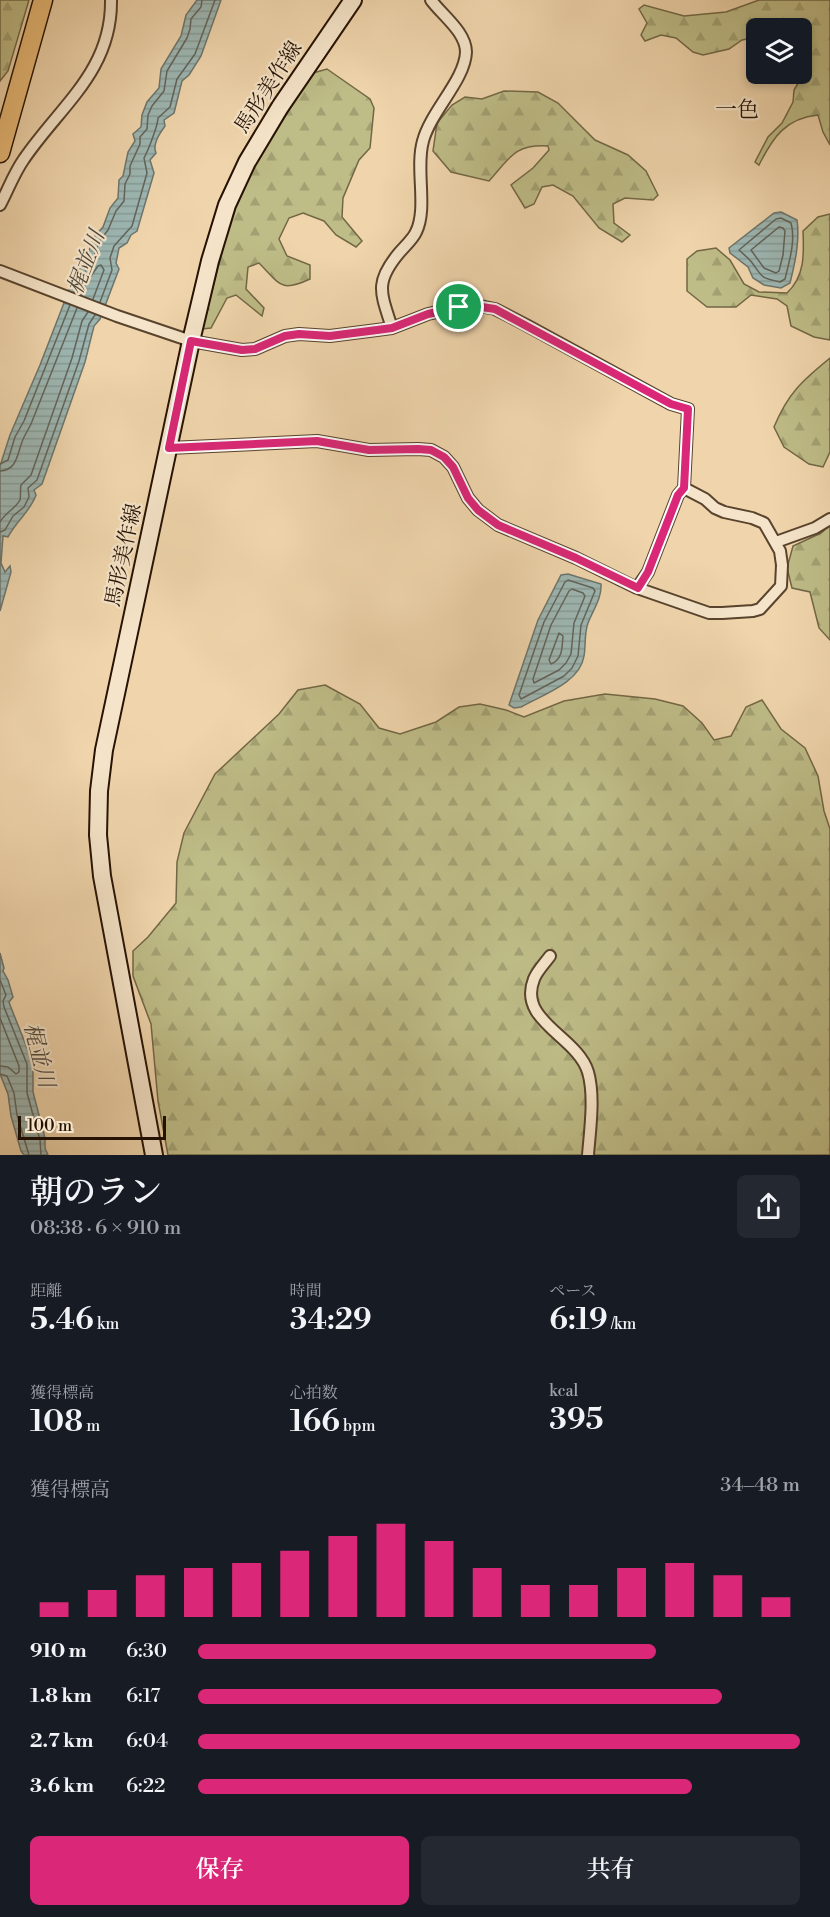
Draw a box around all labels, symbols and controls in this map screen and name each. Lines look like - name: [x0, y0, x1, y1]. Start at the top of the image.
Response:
- map controls: [746, 18, 812, 84]
- button: layers: [746, 18, 812, 84]
- street label: 馬形美作線: [229, 36, 308, 139]
- district label: 一色: [715, 97, 759, 124]
- water label: 梶並川: [62, 225, 112, 298]
- pin: [433, 281, 484, 332]
- icon: arrive: [442, 290, 475, 323]
- street label: 馬形美作線: [100, 501, 148, 609]
- water label: 梶並川: [17, 1020, 60, 1093]
- scale bar: [18, 1113, 166, 1140]
- text: 100 m: [27, 1116, 72, 1136]
- text: 朝のラン: [30, 1173, 162, 1214]
- button: share: [737, 1175, 800, 1238]
- text: 08:38 · 6 × 910 m: [30, 1216, 181, 1241]
- text: 距離: [30, 1281, 62, 1301]
- text: 時間: [290, 1281, 322, 1301]
- text: ペース: [549, 1281, 597, 1301]
- text: 5.46: [30, 1301, 94, 1339]
- text: 34:29: [290, 1301, 372, 1339]
- text: 6:19: [549, 1301, 608, 1339]
- text: km: [94, 1314, 119, 1334]
- text: /km: [608, 1314, 636, 1334]
- text: kcal: [549, 1381, 578, 1401]
- text: 獲得標高: [30, 1383, 94, 1403]
- text: 心拍数: [290, 1383, 338, 1403]
- text: 395: [549, 1401, 603, 1439]
- text: 108: [30, 1403, 83, 1441]
- text: 166: [290, 1403, 340, 1441]
- text: m: [83, 1416, 100, 1436]
- text: bpm: [340, 1416, 376, 1436]
- text: 34–48 m: [720, 1473, 800, 1498]
- text: 獲得標高: [30, 1478, 110, 1503]
- text: 910 m: [30, 1639, 87, 1664]
- text: 6:30: [126, 1639, 167, 1664]
- text: 1.8 km: [30, 1684, 92, 1709]
- text: 6:17: [126, 1684, 160, 1709]
- text: 2.7 km: [30, 1729, 94, 1754]
- text: 6:04: [126, 1729, 168, 1754]
- text: 3.6 km: [30, 1774, 94, 1799]
- text: 6:22: [126, 1774, 165, 1799]
- button: 保存: [30, 1836, 409, 1905]
- button: 共有: [421, 1836, 800, 1905]

